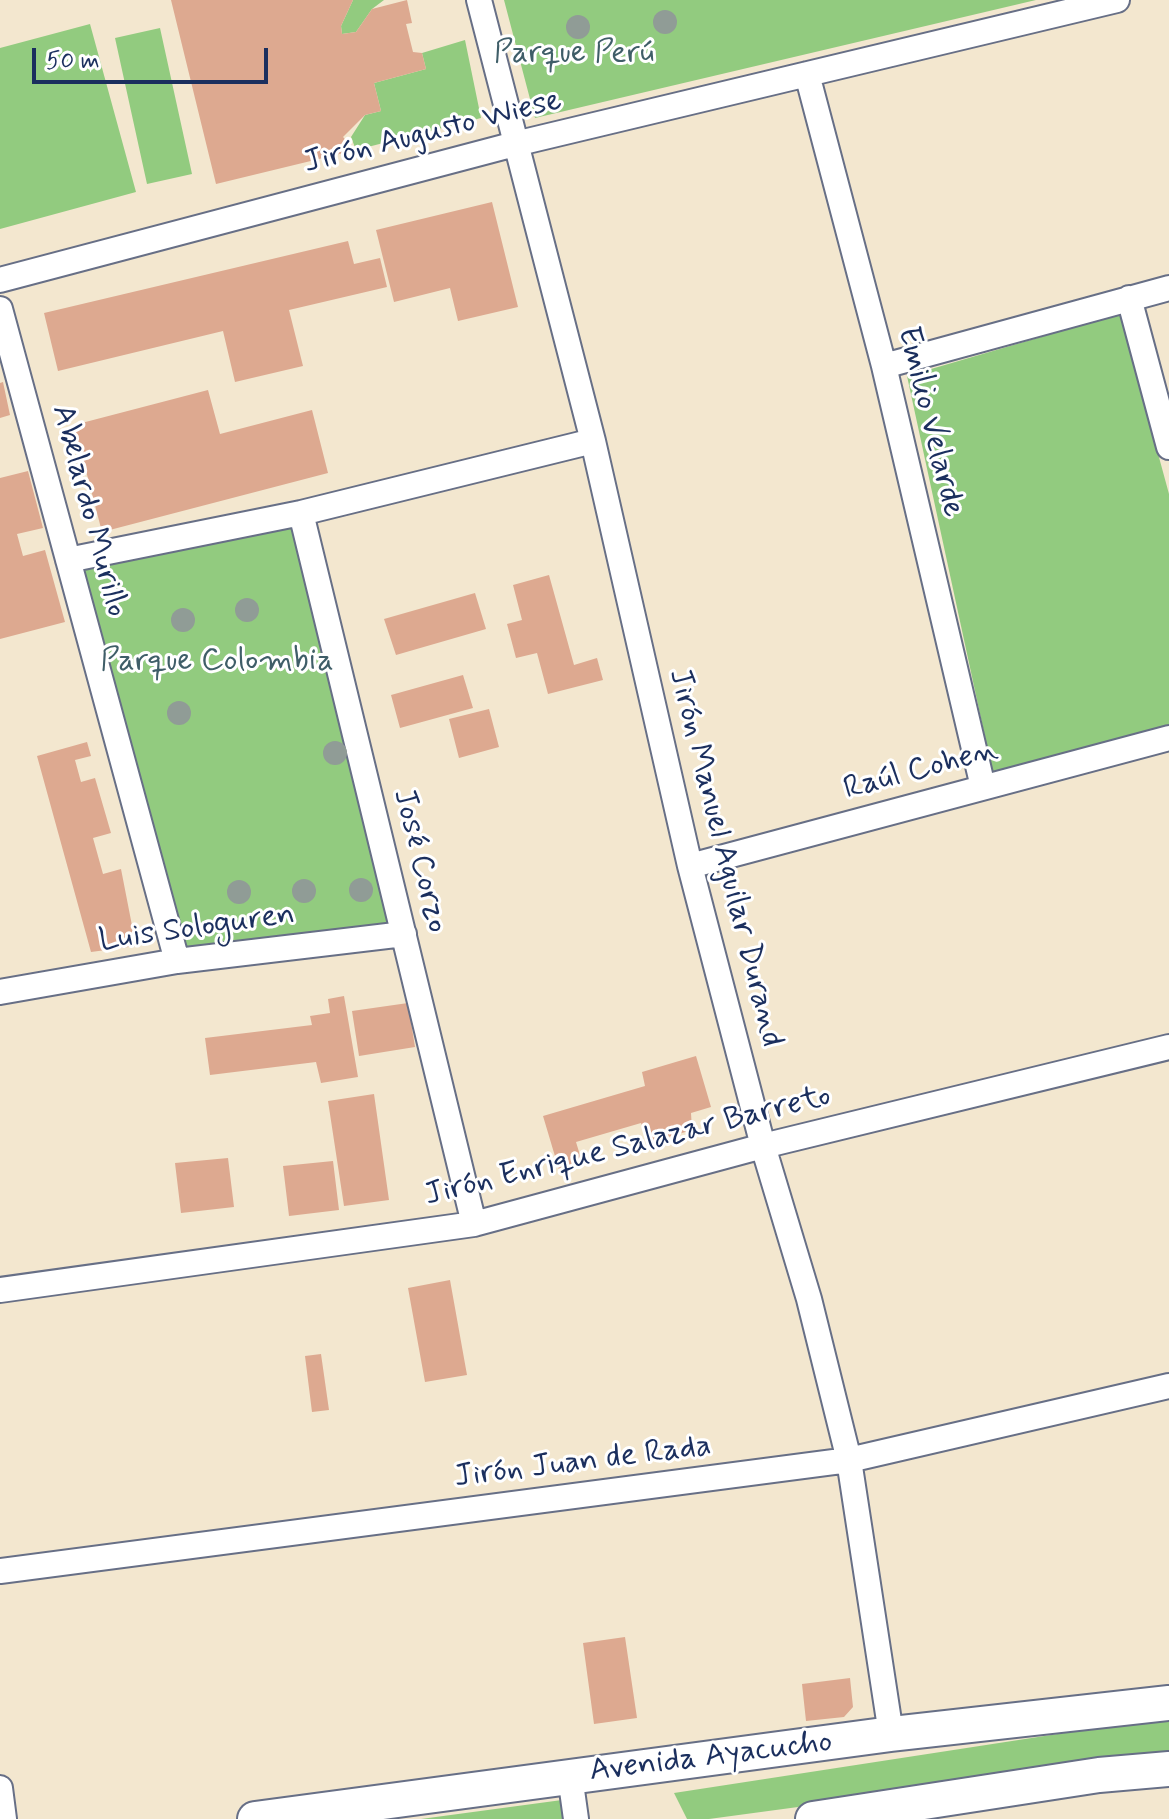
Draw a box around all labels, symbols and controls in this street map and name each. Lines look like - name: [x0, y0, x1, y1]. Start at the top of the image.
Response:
- scale bar: [36, 32, 272, 82]
- park label: Parque Perú: [494, 35, 654, 73]
- text: 50 m: [46, 46, 100, 77]
- street label: Jirón Augusto Wiese: [300, 82, 566, 184]
- street label: Emilio Velarde: [887, 323, 971, 521]
- street label: Abelardo Murillo: [41, 401, 135, 621]
- park label: Parque Colombia: [100, 643, 334, 681]
- street label: Jirón Manuel Aguilar Durand: [658, 665, 790, 1051]
- street label: Raúl Cohen: [840, 732, 1002, 810]
- street label: José Corzo: [383, 785, 455, 937]
- street label: Luis Sologuren: [97, 896, 297, 962]
- street label: Jirón Enrique Salazar Barreto: [421, 1078, 835, 1216]
- street label: Jirón Juan de Rada: [452, 1428, 714, 1498]
- street label: Avenida Ayacucho: [587, 1724, 835, 1792]

